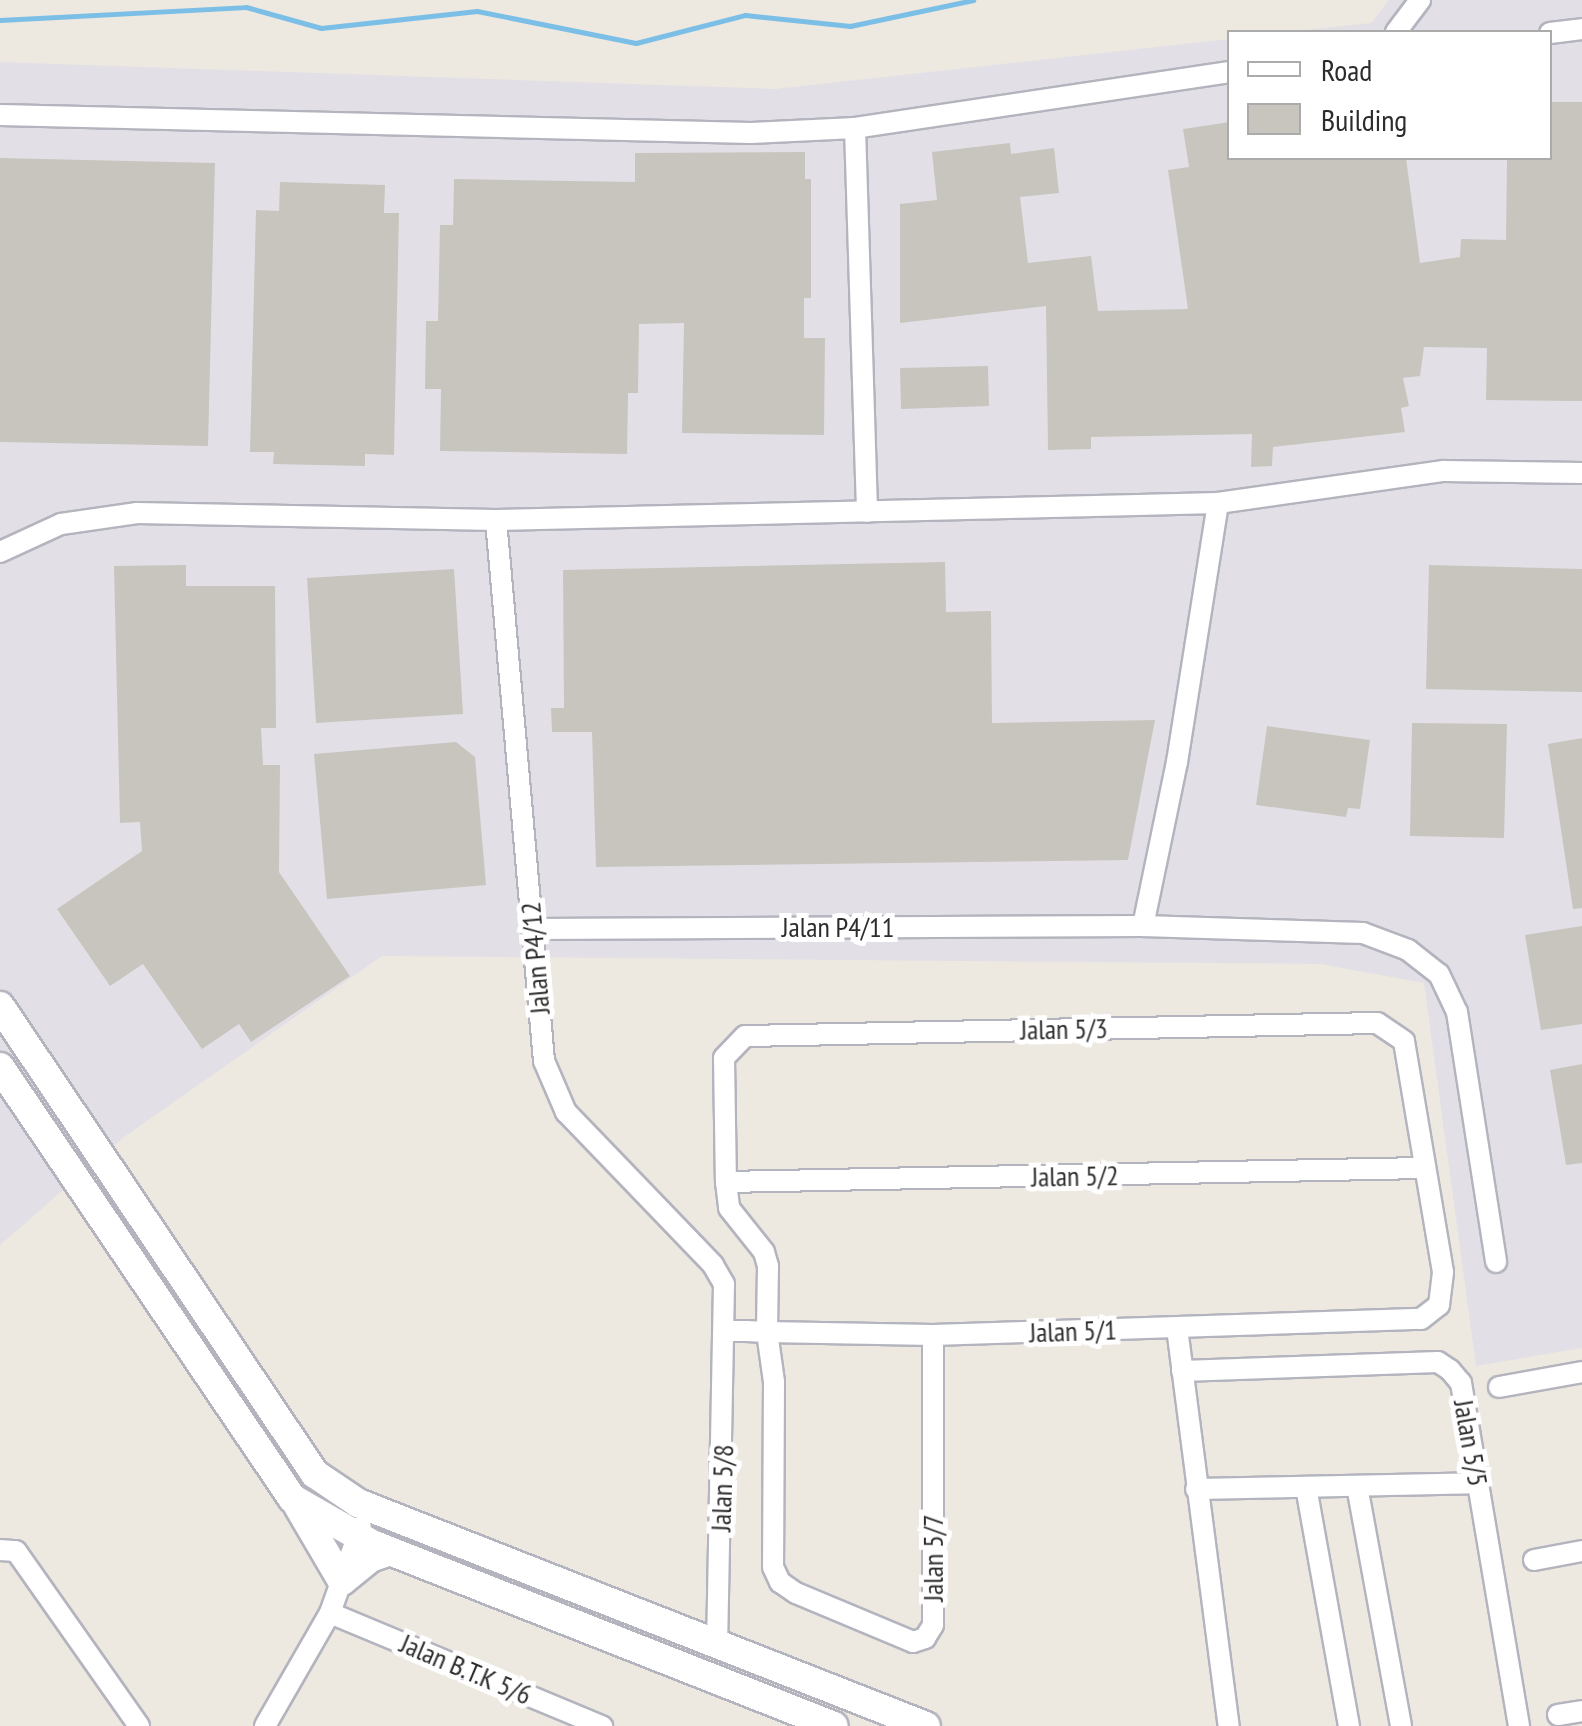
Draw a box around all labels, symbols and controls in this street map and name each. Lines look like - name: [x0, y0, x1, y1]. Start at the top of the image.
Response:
- legend: [1227, 30, 1552, 160]
- text: Road: [1321, 50, 1372, 89]
- text: Building: [1321, 100, 1407, 139]
- street label: Jalan P4/12: [513, 900, 557, 1016]
- street label: Jalan P4/11: [782, 910, 894, 944]
- street label: Jalan 5/3: [1020, 1011, 1108, 1047]
- street label: Jalan 5/2: [1031, 1158, 1119, 1194]
- street label: Jalan 5/1: [1029, 1313, 1117, 1349]
- street label: Jalan 5/5: [1447, 1397, 1495, 1489]
- street label: Jalan 5/8: [704, 1444, 740, 1532]
- street label: Jalan 5/7: [916, 1514, 950, 1602]
- street label: Jalan B.T.K 5/6: [395, 1626, 537, 1712]

